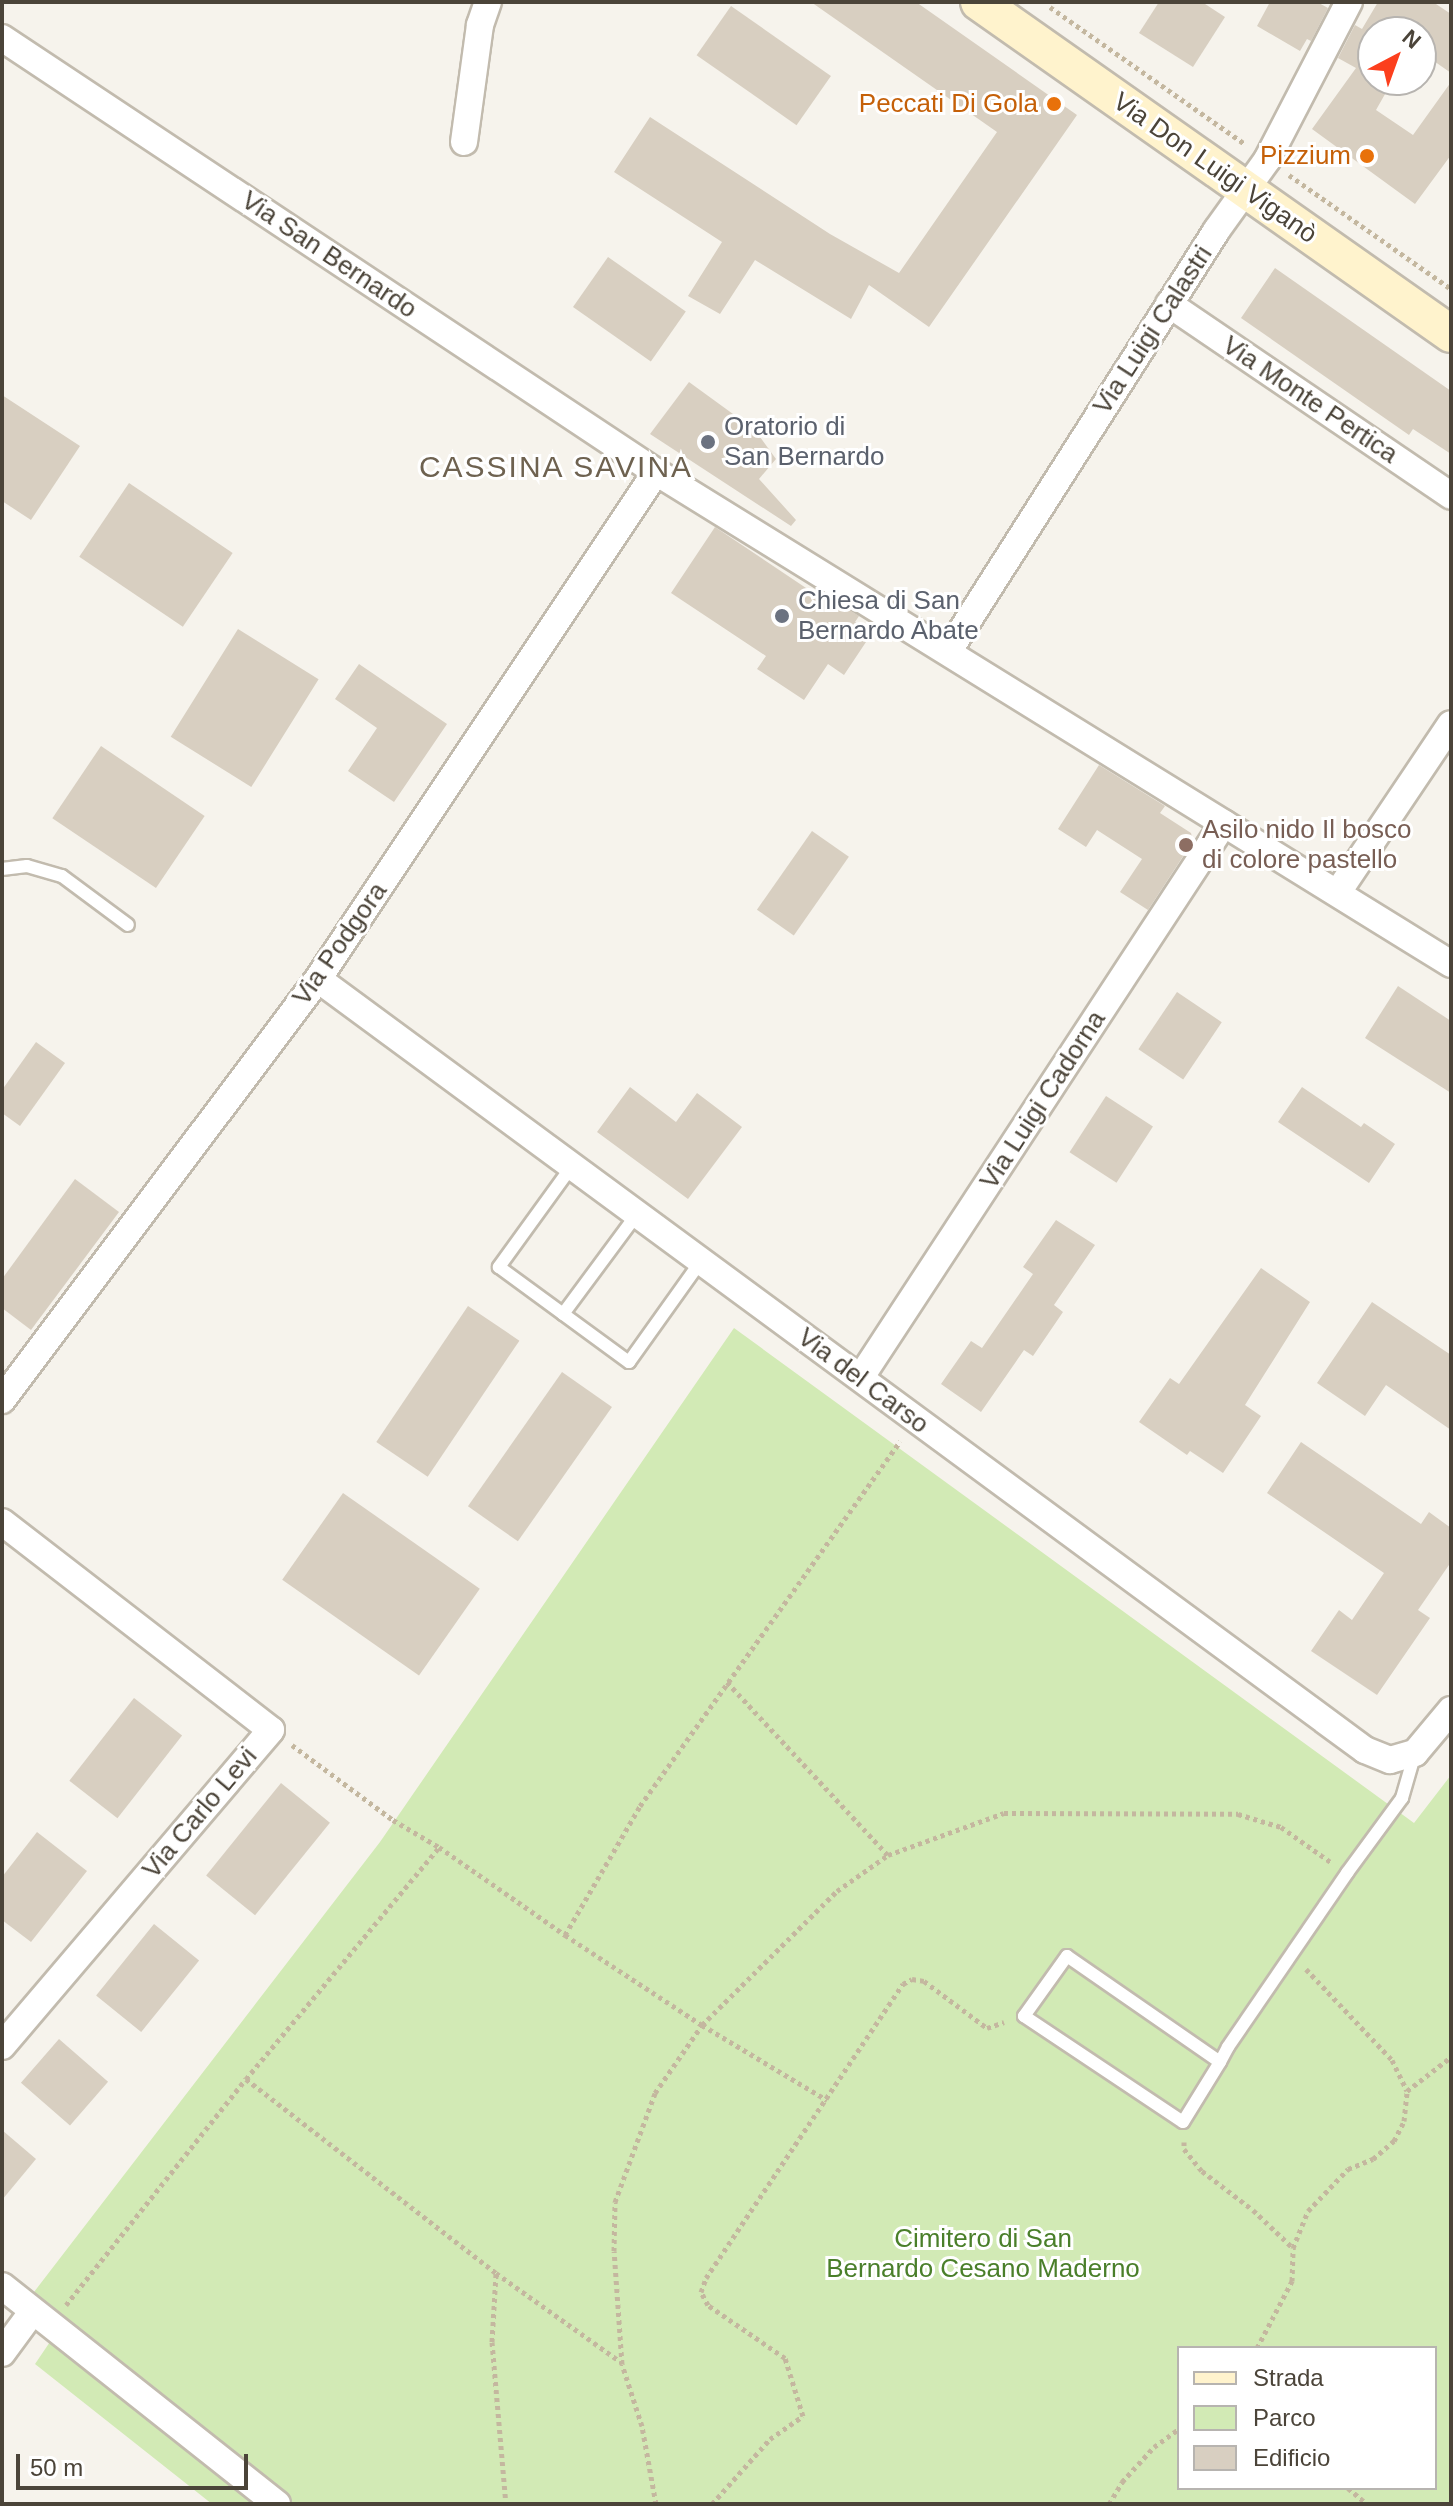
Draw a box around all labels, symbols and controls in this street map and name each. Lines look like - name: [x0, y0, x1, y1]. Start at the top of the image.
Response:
- north arrow: [1357, 16, 1437, 96]
- text: N: [1398, 24, 1426, 54]
- street label: Via Don Luigi Viganò: [1107, 86, 1323, 250]
- place label: Peccati Di Gola: [859, 88, 1038, 120]
- marker: Peccati Di Gola: [1045, 95, 1063, 113]
- place label: Pizzium: [1260, 140, 1351, 172]
- marker: Pizzium: [1358, 147, 1376, 165]
- street label: Via San Bernardo: [235, 185, 423, 325]
- street label: Via Luigi Calastri: [1087, 240, 1219, 420]
- street label: Via Monte Pertica: [1216, 330, 1404, 470]
- place label: Oratorio di San Bernardo: [724, 411, 884, 472]
- marker: Oratorio di San Bernardo: [699, 433, 717, 451]
- district label: CASSINA SAVINA: [418, 449, 694, 485]
- place label: Chiesa di San Bernardo Abate: [798, 585, 980, 646]
- marker: Chiesa di San Bernardo Abate: [773, 607, 791, 625]
- place label: Asilo nido Il bosco di colore pastello: [1202, 814, 1412, 876]
- marker: Asilo nido Il bosco di colore pastello: [1177, 836, 1195, 854]
- street label: Via Podgora: [286, 877, 394, 1011]
- street label: Via Luigi Cadorna: [974, 1005, 1112, 1195]
- street label: Via del Carso: [791, 1322, 935, 1440]
- street label: Via Carlo Levi: [136, 1741, 264, 1885]
- park label: Cimitero di San Bernardo Cesano Maderno: [826, 2223, 1140, 2284]
- legend: [1177, 2346, 1437, 2490]
- text: Strada: [1253, 2364, 1324, 2391]
- text: Parco: [1253, 2404, 1316, 2431]
- scale bar: [20, 2438, 252, 2488]
- text: Edificio: [1253, 2444, 1330, 2471]
- text: 50 m: [30, 2454, 83, 2481]

